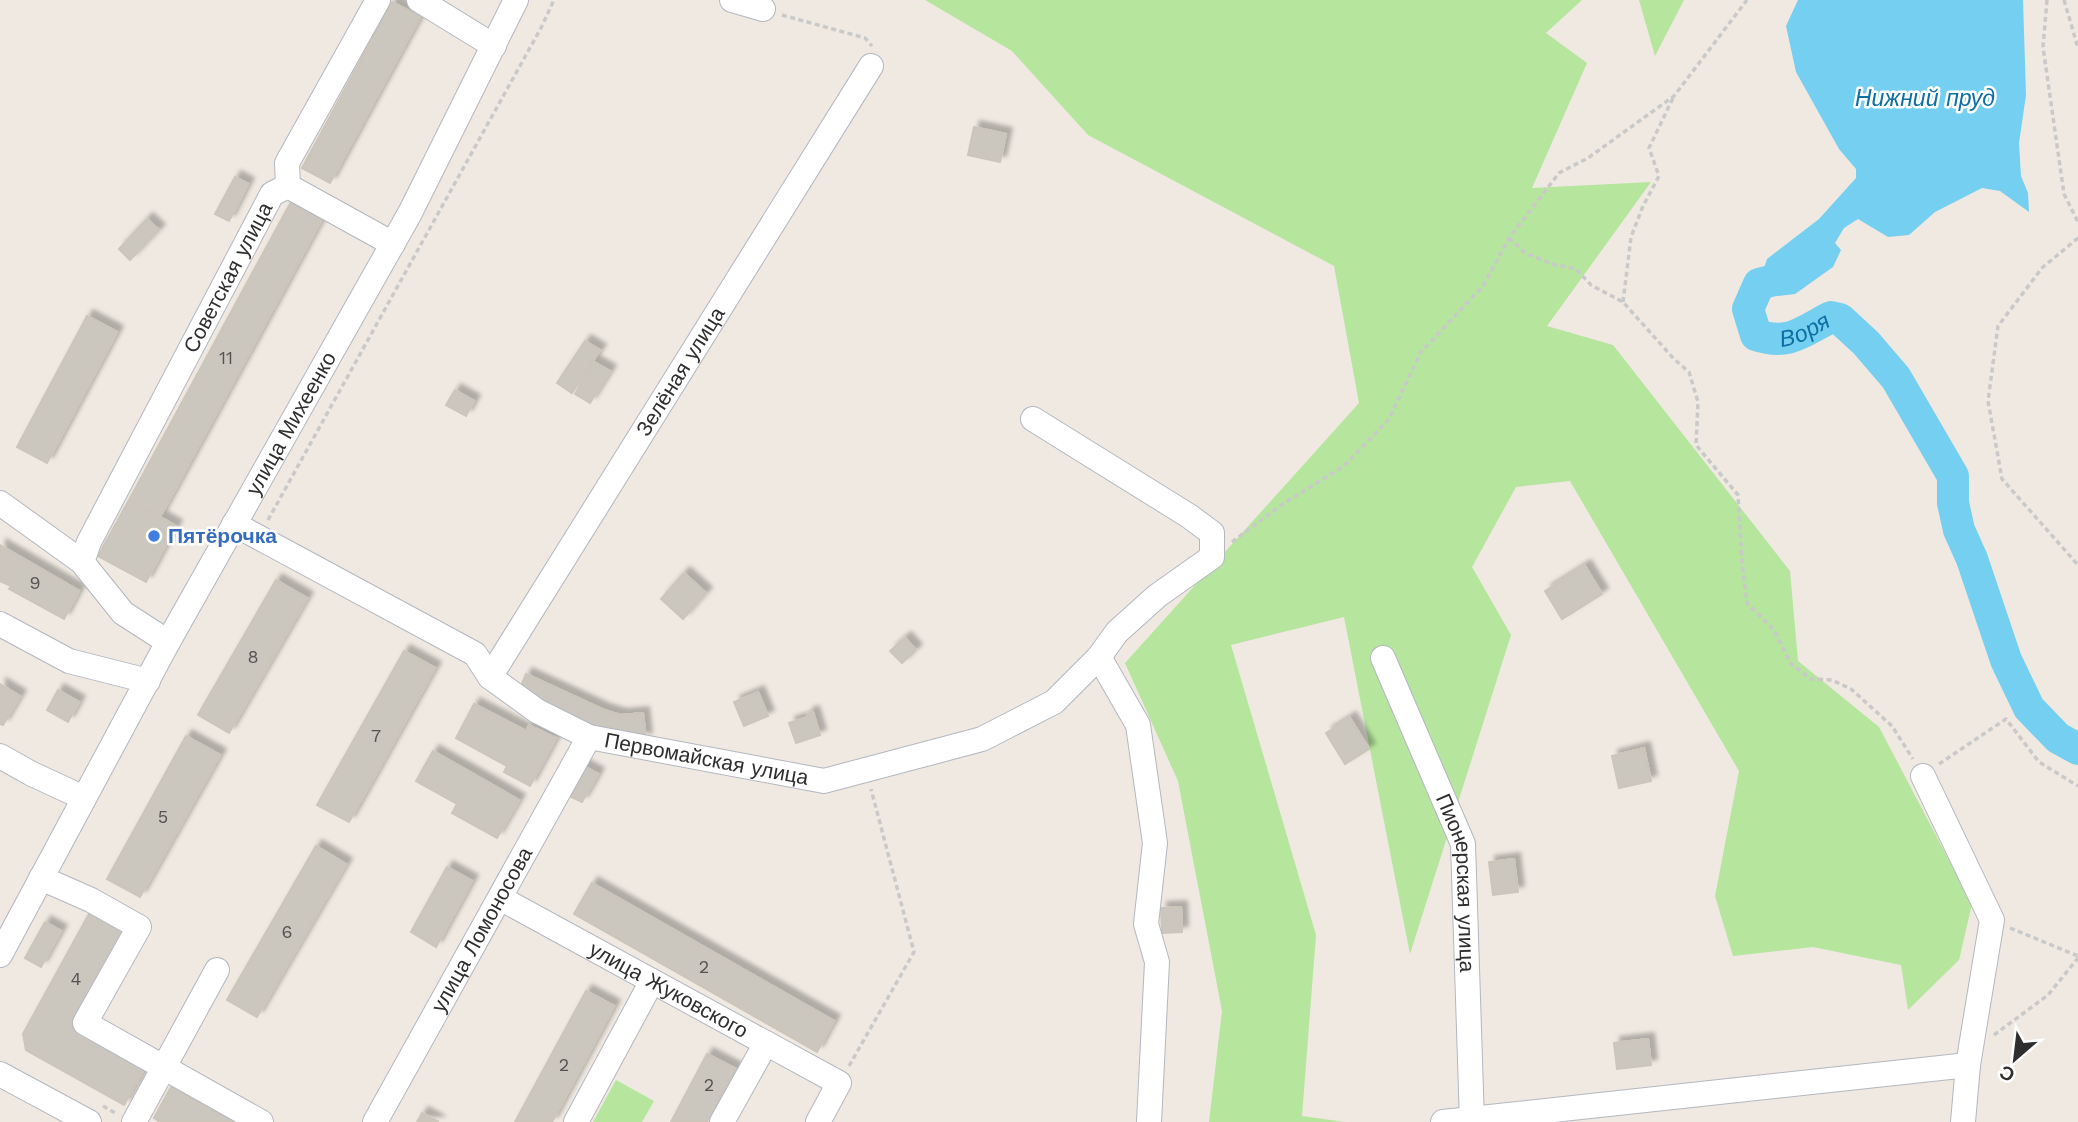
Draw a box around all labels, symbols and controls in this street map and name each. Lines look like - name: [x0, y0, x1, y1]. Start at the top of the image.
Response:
- water label: Нижний пруд: [1855, 85, 1995, 112]
- street label: Советская улица: [178, 198, 278, 357]
- street label: Зелёная улица: [631, 302, 730, 440]
- water label: Воря: [1777, 307, 1835, 353]
- house number: 11: [219, 347, 233, 368]
- street label: улица Михеенко: [240, 347, 341, 499]
- place label: Пятёрочка: [168, 523, 277, 548]
- marker: Пятёрочка: [146, 528, 162, 544]
- house number: 9: [29, 572, 41, 593]
- house number: 8: [247, 646, 259, 667]
- house number: 7: [371, 725, 381, 746]
- street label: Первомайская улица: [603, 727, 811, 790]
- street label: Пионерская улица: [1431, 790, 1480, 973]
- house number: 5: [158, 806, 168, 827]
- street label: улица Ломоносова: [426, 842, 537, 1016]
- house number: 6: [282, 921, 292, 942]
- street label: улица Жуковского: [585, 936, 753, 1043]
- house number: 2: [699, 956, 709, 977]
- house number: 4: [71, 968, 82, 989]
- north arrow: [1980, 1024, 2050, 1094]
- house number: 2: [559, 1054, 569, 1075]
- text: С: [1996, 1060, 2019, 1087]
- house number: 2: [704, 1074, 714, 1095]

